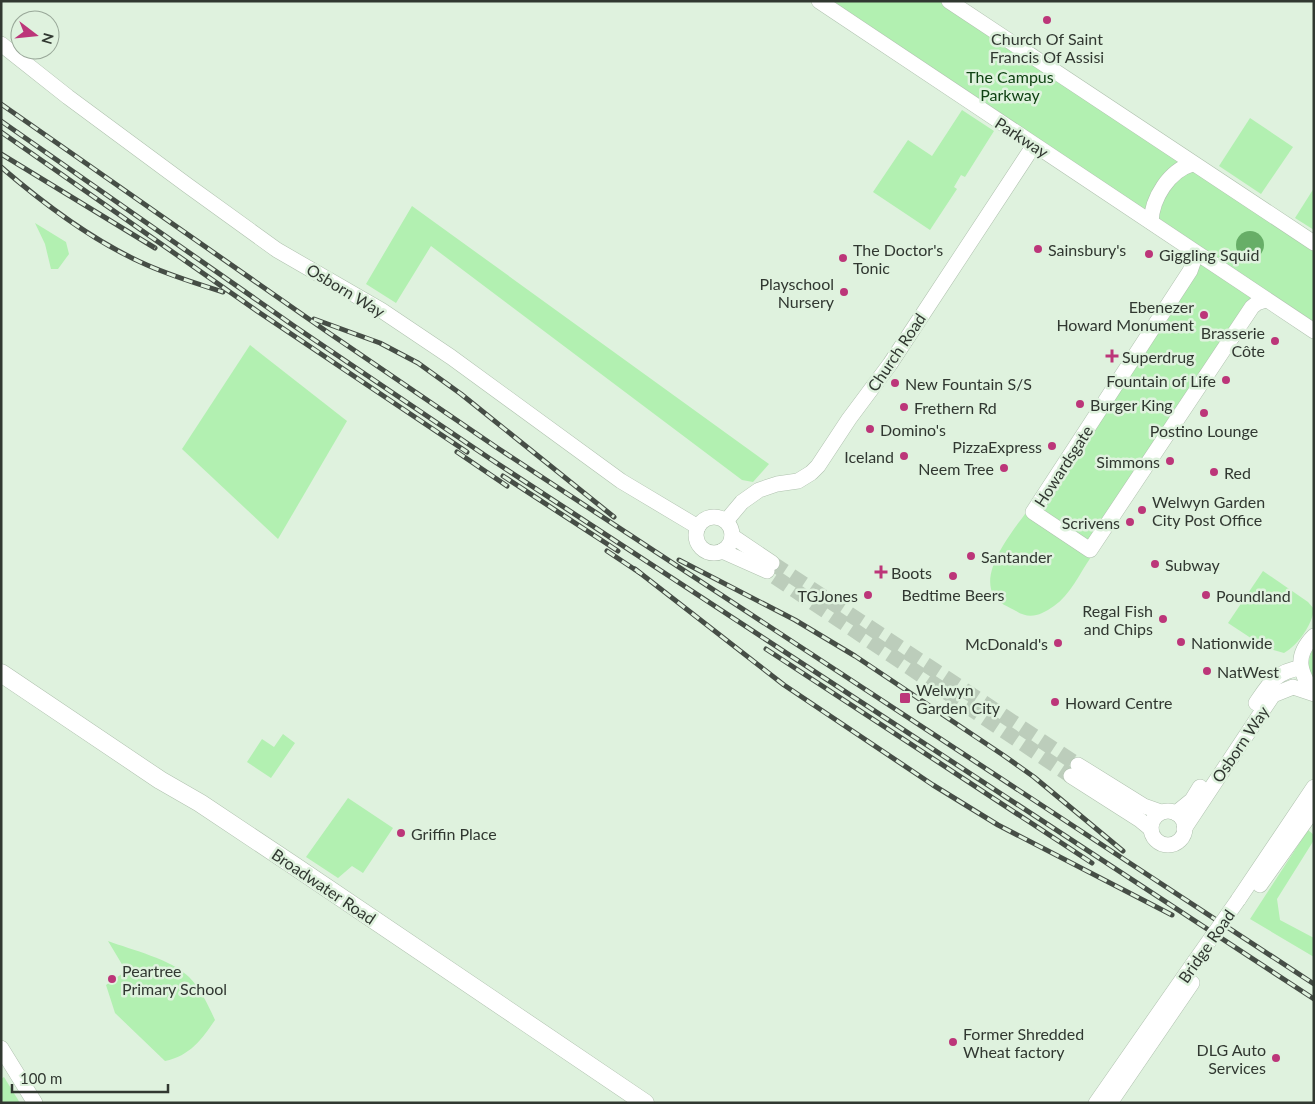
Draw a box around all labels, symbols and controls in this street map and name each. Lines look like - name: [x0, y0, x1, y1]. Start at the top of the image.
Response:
- north arrow: [10, 10, 60, 60]
- marker: Church Of Saint Francis Of Assisi: [1041, 14, 1053, 26]
- place label: Church Of Saint Francis Of Assisi: [990, 29, 1104, 66]
- text: N: [38, 31, 58, 46]
- park label: The Campus Parkway: [966, 67, 1054, 104]
- street label: Parkway: [992, 113, 1053, 162]
- place label: The Doctor's Tonic: [853, 240, 943, 277]
- place label: Sainsbury's: [1048, 240, 1126, 259]
- marker: Sainsbury's: [1032, 243, 1044, 255]
- place label: Giggling Squid: [1159, 245, 1259, 264]
- marker: Giggling Squid: [1143, 248, 1155, 260]
- marker: The Doctor's Tonic: [837, 252, 849, 264]
- street label: Osborn Way: [303, 259, 389, 321]
- place label: Playschool Nursery: [759, 274, 835, 311]
- marker: Playschool Nursery: [838, 286, 850, 298]
- place label: Ebenezer Howard Monument: [1056, 297, 1194, 334]
- street label: Church Road: [863, 309, 929, 395]
- marker: Ebenezer Howard Monument: [1198, 309, 1210, 321]
- place label: Brasserie Côte: [1201, 323, 1265, 360]
- marker: Brasserie Côte: [1269, 335, 1281, 347]
- place label: Superdrug: [1122, 347, 1194, 366]
- marker: Superdrug: [1106, 350, 1118, 362]
- place label: Fountain of Life: [1106, 371, 1216, 390]
- place label: New Fountain S/S: [905, 374, 1032, 393]
- marker: Fountain of Life: [1220, 374, 1232, 386]
- marker: New Fountain S/S: [889, 377, 901, 389]
- place label: Burger King: [1090, 395, 1173, 414]
- place label: Frethern Rd: [914, 398, 997, 417]
- marker: Burger King: [1074, 398, 1086, 410]
- marker: Frethern Rd: [898, 401, 910, 413]
- marker: Postino Lounge: [1198, 407, 1210, 419]
- place label: Domino's: [880, 420, 946, 439]
- place label: Postino Lounge: [1150, 421, 1258, 440]
- street label: Howardsgate: [1030, 422, 1096, 510]
- marker: Domino's: [864, 423, 876, 435]
- place label: PizzaExpress: [952, 437, 1042, 456]
- marker: PizzaExpress: [1046, 440, 1058, 452]
- place label: Iceland: [844, 447, 894, 466]
- marker: Iceland: [898, 450, 910, 462]
- place label: Simmons: [1096, 452, 1160, 471]
- marker: Simmons: [1164, 455, 1176, 467]
- place label: Neem Tree: [918, 459, 994, 478]
- marker: Neem Tree: [998, 462, 1010, 474]
- place label: Red: [1224, 463, 1251, 482]
- marker: Red: [1208, 466, 1220, 478]
- place label: Welwyn Garden City Post Office: [1152, 492, 1265, 529]
- marker: Welwyn Garden City Post Office: [1136, 504, 1148, 516]
- place label: Scrivens: [1062, 513, 1120, 532]
- marker: Scrivens: [1124, 516, 1136, 528]
- place label: Santander: [981, 547, 1052, 566]
- marker: Santander: [965, 550, 977, 562]
- place label: Subway: [1165, 555, 1221, 574]
- marker: Subway: [1149, 558, 1161, 570]
- place label: Boots: [891, 563, 932, 582]
- marker: Boots: [875, 566, 887, 578]
- marker: Bedtime Beers: [947, 570, 959, 582]
- place label: Bedtime Beers: [901, 585, 1005, 604]
- place label: TGJones: [798, 586, 858, 605]
- place label: Poundland: [1216, 586, 1291, 605]
- marker: TGJones: [862, 589, 874, 601]
- marker: Poundland: [1200, 589, 1212, 601]
- place label: Regal Fish and Chips: [1082, 601, 1153, 638]
- marker: Regal Fish and Chips: [1157, 613, 1169, 625]
- place label: Nationwide: [1191, 633, 1272, 652]
- place label: McDonald's: [965, 634, 1048, 653]
- marker: Nationwide: [1175, 636, 1187, 648]
- marker: McDonald's: [1052, 637, 1064, 649]
- place label: NatWest: [1217, 662, 1279, 681]
- marker: NatWest: [1201, 665, 1213, 677]
- place label: Welwyn Garden City: [916, 680, 1001, 717]
- marker: Welwyn Garden City: [898, 691, 912, 705]
- place label: Howard Centre: [1065, 693, 1172, 712]
- marker: Howard Centre: [1049, 696, 1061, 708]
- street label: Osborn Way: [1208, 702, 1273, 786]
- place label: Griffin Place: [411, 824, 497, 843]
- marker: Griffin Place: [395, 827, 407, 839]
- street label: Broadwater Road: [268, 844, 380, 928]
- street label: Bridge Road: [1174, 906, 1238, 986]
- place label: Peartree Primary School: [122, 961, 227, 998]
- marker: Peartree Primary School: [106, 973, 118, 985]
- place label: Former Shredded Wheat factory: [963, 1024, 1084, 1061]
- marker: Former Shredded Wheat factory: [947, 1036, 959, 1048]
- place label: DLG Auto Services: [1197, 1040, 1266, 1077]
- marker: DLG Auto Services: [1270, 1052, 1282, 1064]
- scale bar: [12, 1062, 169, 1094]
- text: 100 m: [20, 1069, 62, 1087]

